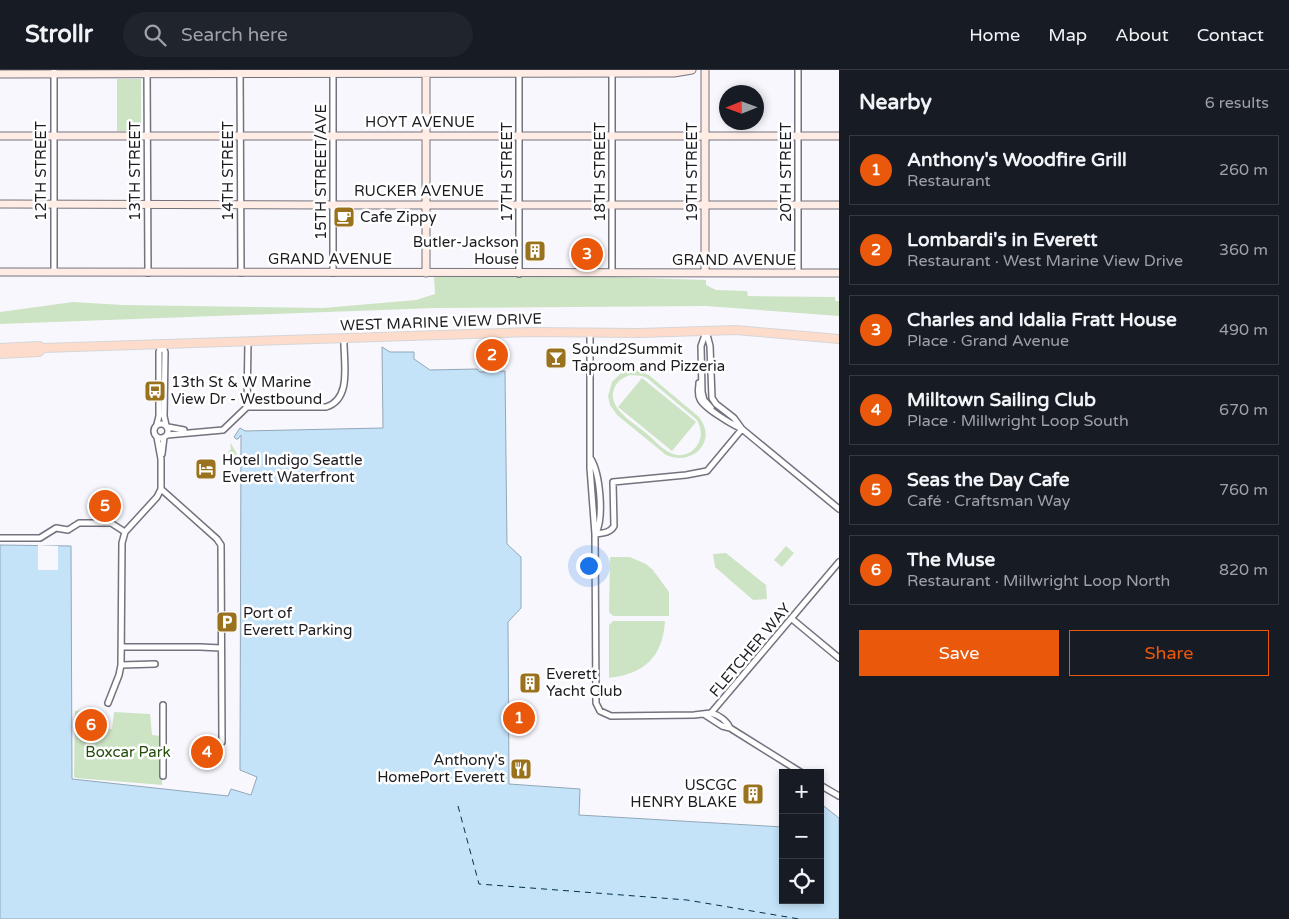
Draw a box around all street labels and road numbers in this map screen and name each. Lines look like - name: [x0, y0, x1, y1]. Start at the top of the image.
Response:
- street label: 15TH STREET/AVE: [312, 104, 330, 240]
- street label: HOYT AVENUE: [365, 113, 475, 131]
- street label: 12TH STREET: [32, 121, 50, 221]
- street label: 13TH STREET: [126, 121, 144, 221]
- street label: 14TH STREET: [219, 121, 237, 221]
- street label: 17TH STREET: [498, 122, 516, 222]
- street label: 18TH STREET: [591, 122, 609, 222]
- street label: 19TH STREET: [683, 122, 701, 222]
- street label: 20TH STREET: [777, 122, 795, 222]
- street label: RUCKER AVENUE: [354, 182, 484, 200]
- street label: GRAND AVENUE: [268, 250, 392, 268]
- street label: GRAND AVENUE: [672, 251, 796, 269]
- street label: WEST MARINE VIEW DRIVE: [340, 309, 542, 335]
- street label: FLETCHER WAY: [705, 599, 795, 701]

